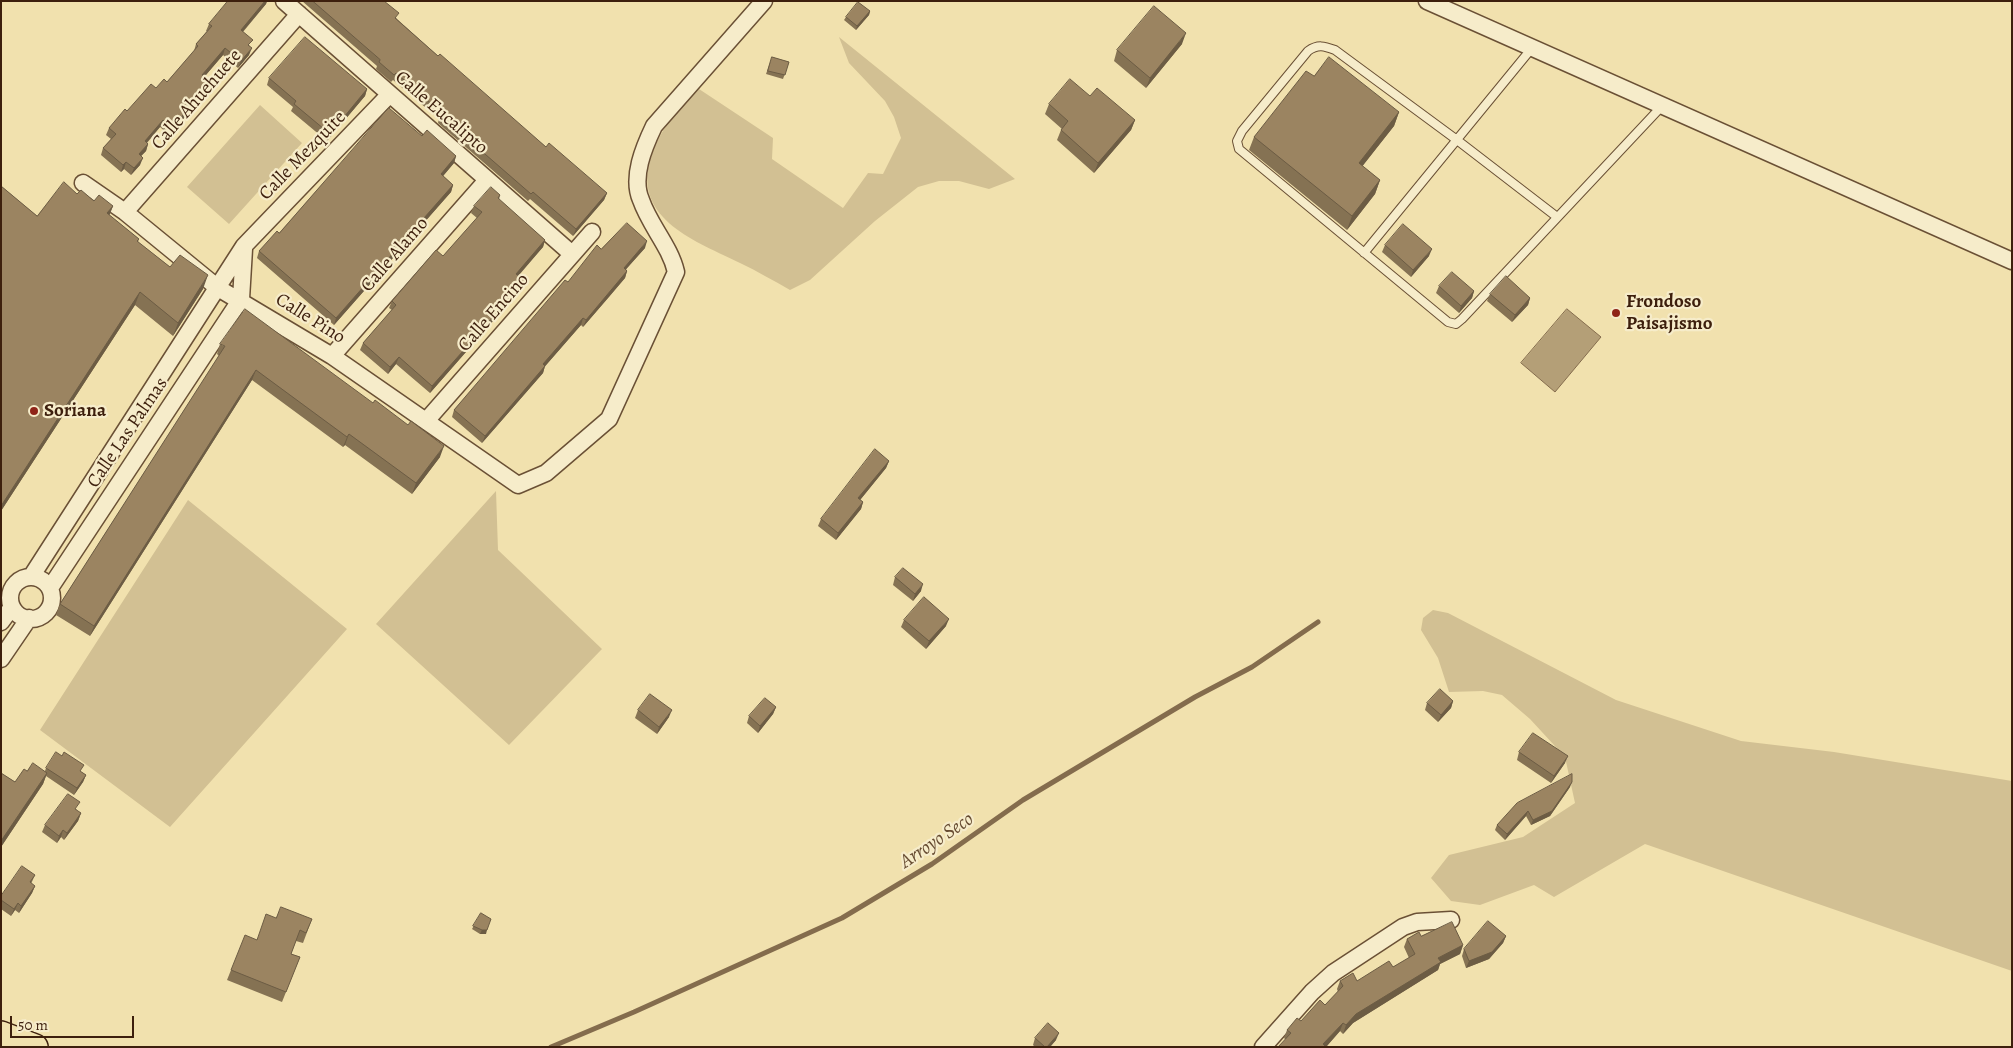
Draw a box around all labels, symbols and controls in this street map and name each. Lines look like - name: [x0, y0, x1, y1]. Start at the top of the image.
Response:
- street label: Calle Ahuehuete: [147, 45, 247, 155]
- street label: Calle Eucalipto: [390, 66, 492, 160]
- street label: Calle Mezquite: [255, 107, 351, 205]
- street label: Calle Alamo: [356, 213, 434, 297]
- street label: Calle Encino: [454, 269, 534, 357]
- street label: Calle Pino: [271, 289, 349, 349]
- place label: Frondoso Paisajismo: [1626, 291, 1712, 335]
- marker: Frondoso Paisajismo: [1610, 307, 1622, 319]
- street label: Calle Las Palmas: [83, 374, 173, 492]
- place label: Soriana: [44, 400, 106, 422]
- marker: Soriana: [28, 405, 40, 417]
- water label: Arroyo Seco: [896, 808, 978, 874]
- scale bar: [12, 1006, 136, 1038]
- text: 50 m: [18, 1015, 48, 1035]

